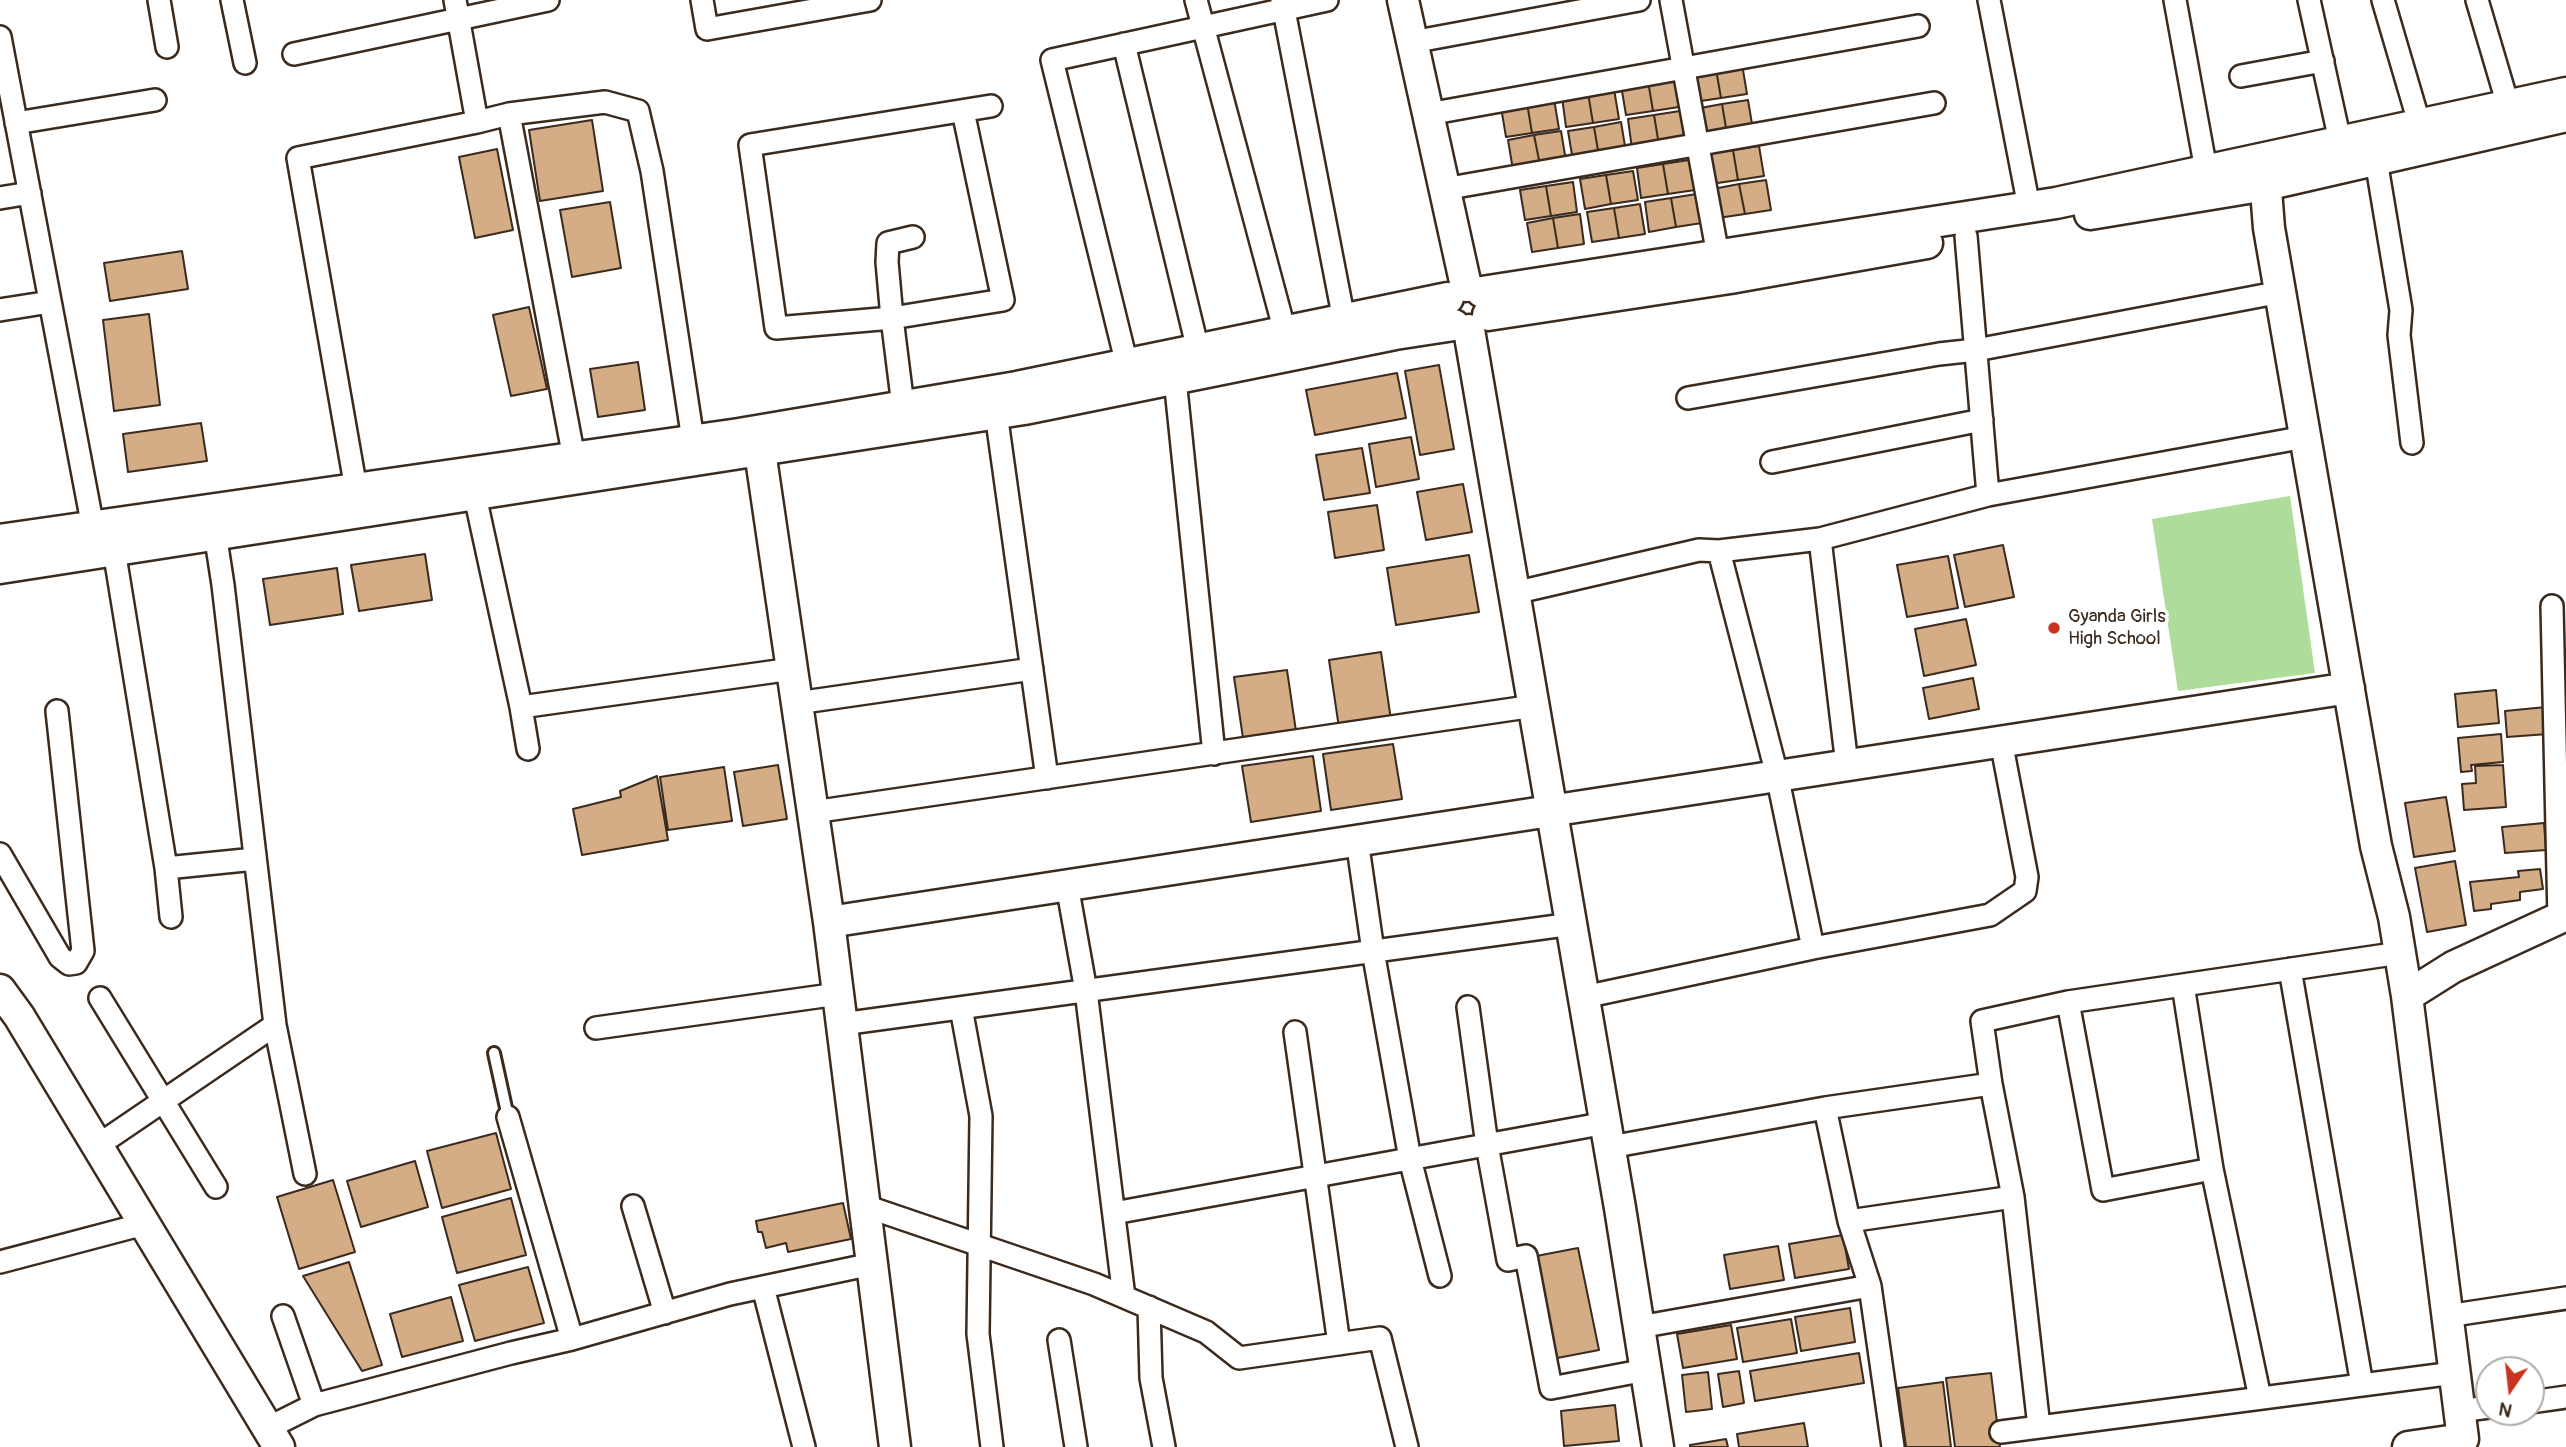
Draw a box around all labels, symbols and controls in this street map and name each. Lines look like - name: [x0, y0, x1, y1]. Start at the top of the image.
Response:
- place label: Gyanda Girls High School: [2068, 606, 2166, 650]
- marker: Gyanda Girls High School: [2046, 620, 2062, 636]
- north arrow: [2475, 1356, 2545, 1426]
- text: N: [2496, 1396, 2515, 1423]

